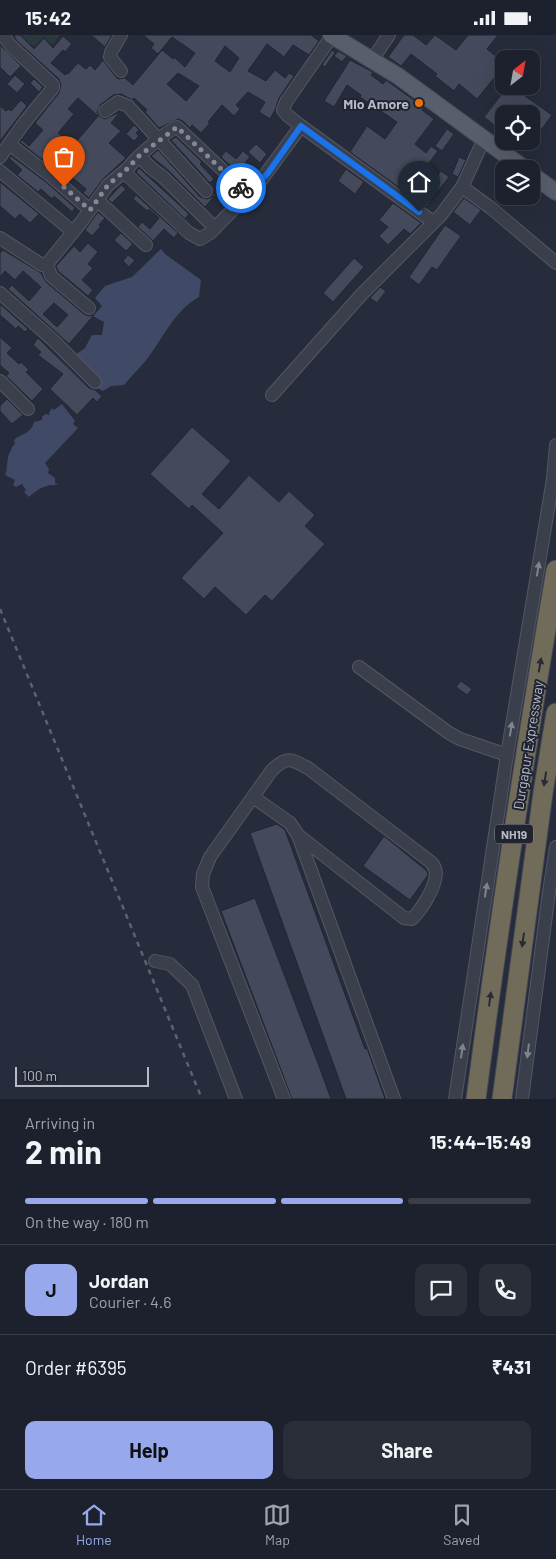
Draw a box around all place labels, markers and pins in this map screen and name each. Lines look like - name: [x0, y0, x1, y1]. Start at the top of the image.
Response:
- place label: Mio Amore: [343, 95, 409, 112]
- marker: Mio Amore: [413, 97, 425, 109]
- pin: [43, 136, 85, 187]
- pin: [398, 161, 440, 212]

